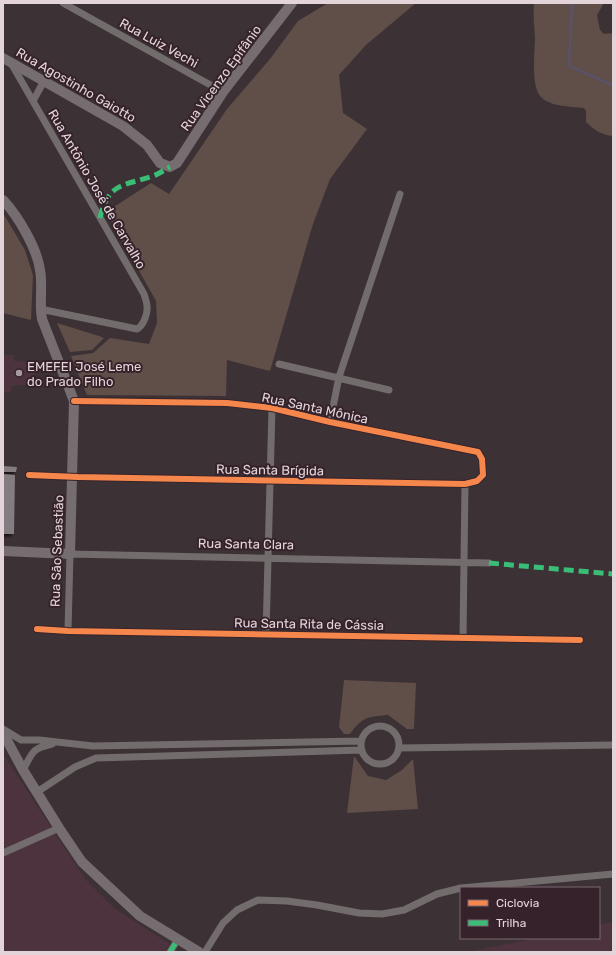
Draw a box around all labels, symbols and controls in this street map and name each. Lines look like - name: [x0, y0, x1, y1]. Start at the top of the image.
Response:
- street label: Rua Luiz Vechi: [117, 15, 201, 71]
- street label: Rua Vicenzo Epifânio: [178, 22, 264, 134]
- street label: Rua Agostinho Gaiotto: [13, 45, 139, 126]
- street label: Rua Antônio José de Carvalho: [45, 107, 149, 271]
- place label: EMEFEI José Leme do Prado Filho: [27, 359, 141, 389]
- marker: EMEFEI José Leme do Prado Filho: [14, 368, 24, 378]
- street label: Rua Santa Mônica: [260, 389, 370, 427]
- street label: Rua Santa Brígida: [216, 462, 324, 479]
- street label: Rua São Sebastião: [48, 495, 66, 607]
- street label: Rua Santa Clara: [198, 536, 294, 552]
- street label: Rua Santa Rita de Cássia: [234, 615, 384, 633]
- legend: [460, 887, 600, 939]
- text: Ciclovia: [496, 896, 539, 910]
- text: Trilha: [496, 916, 526, 930]

